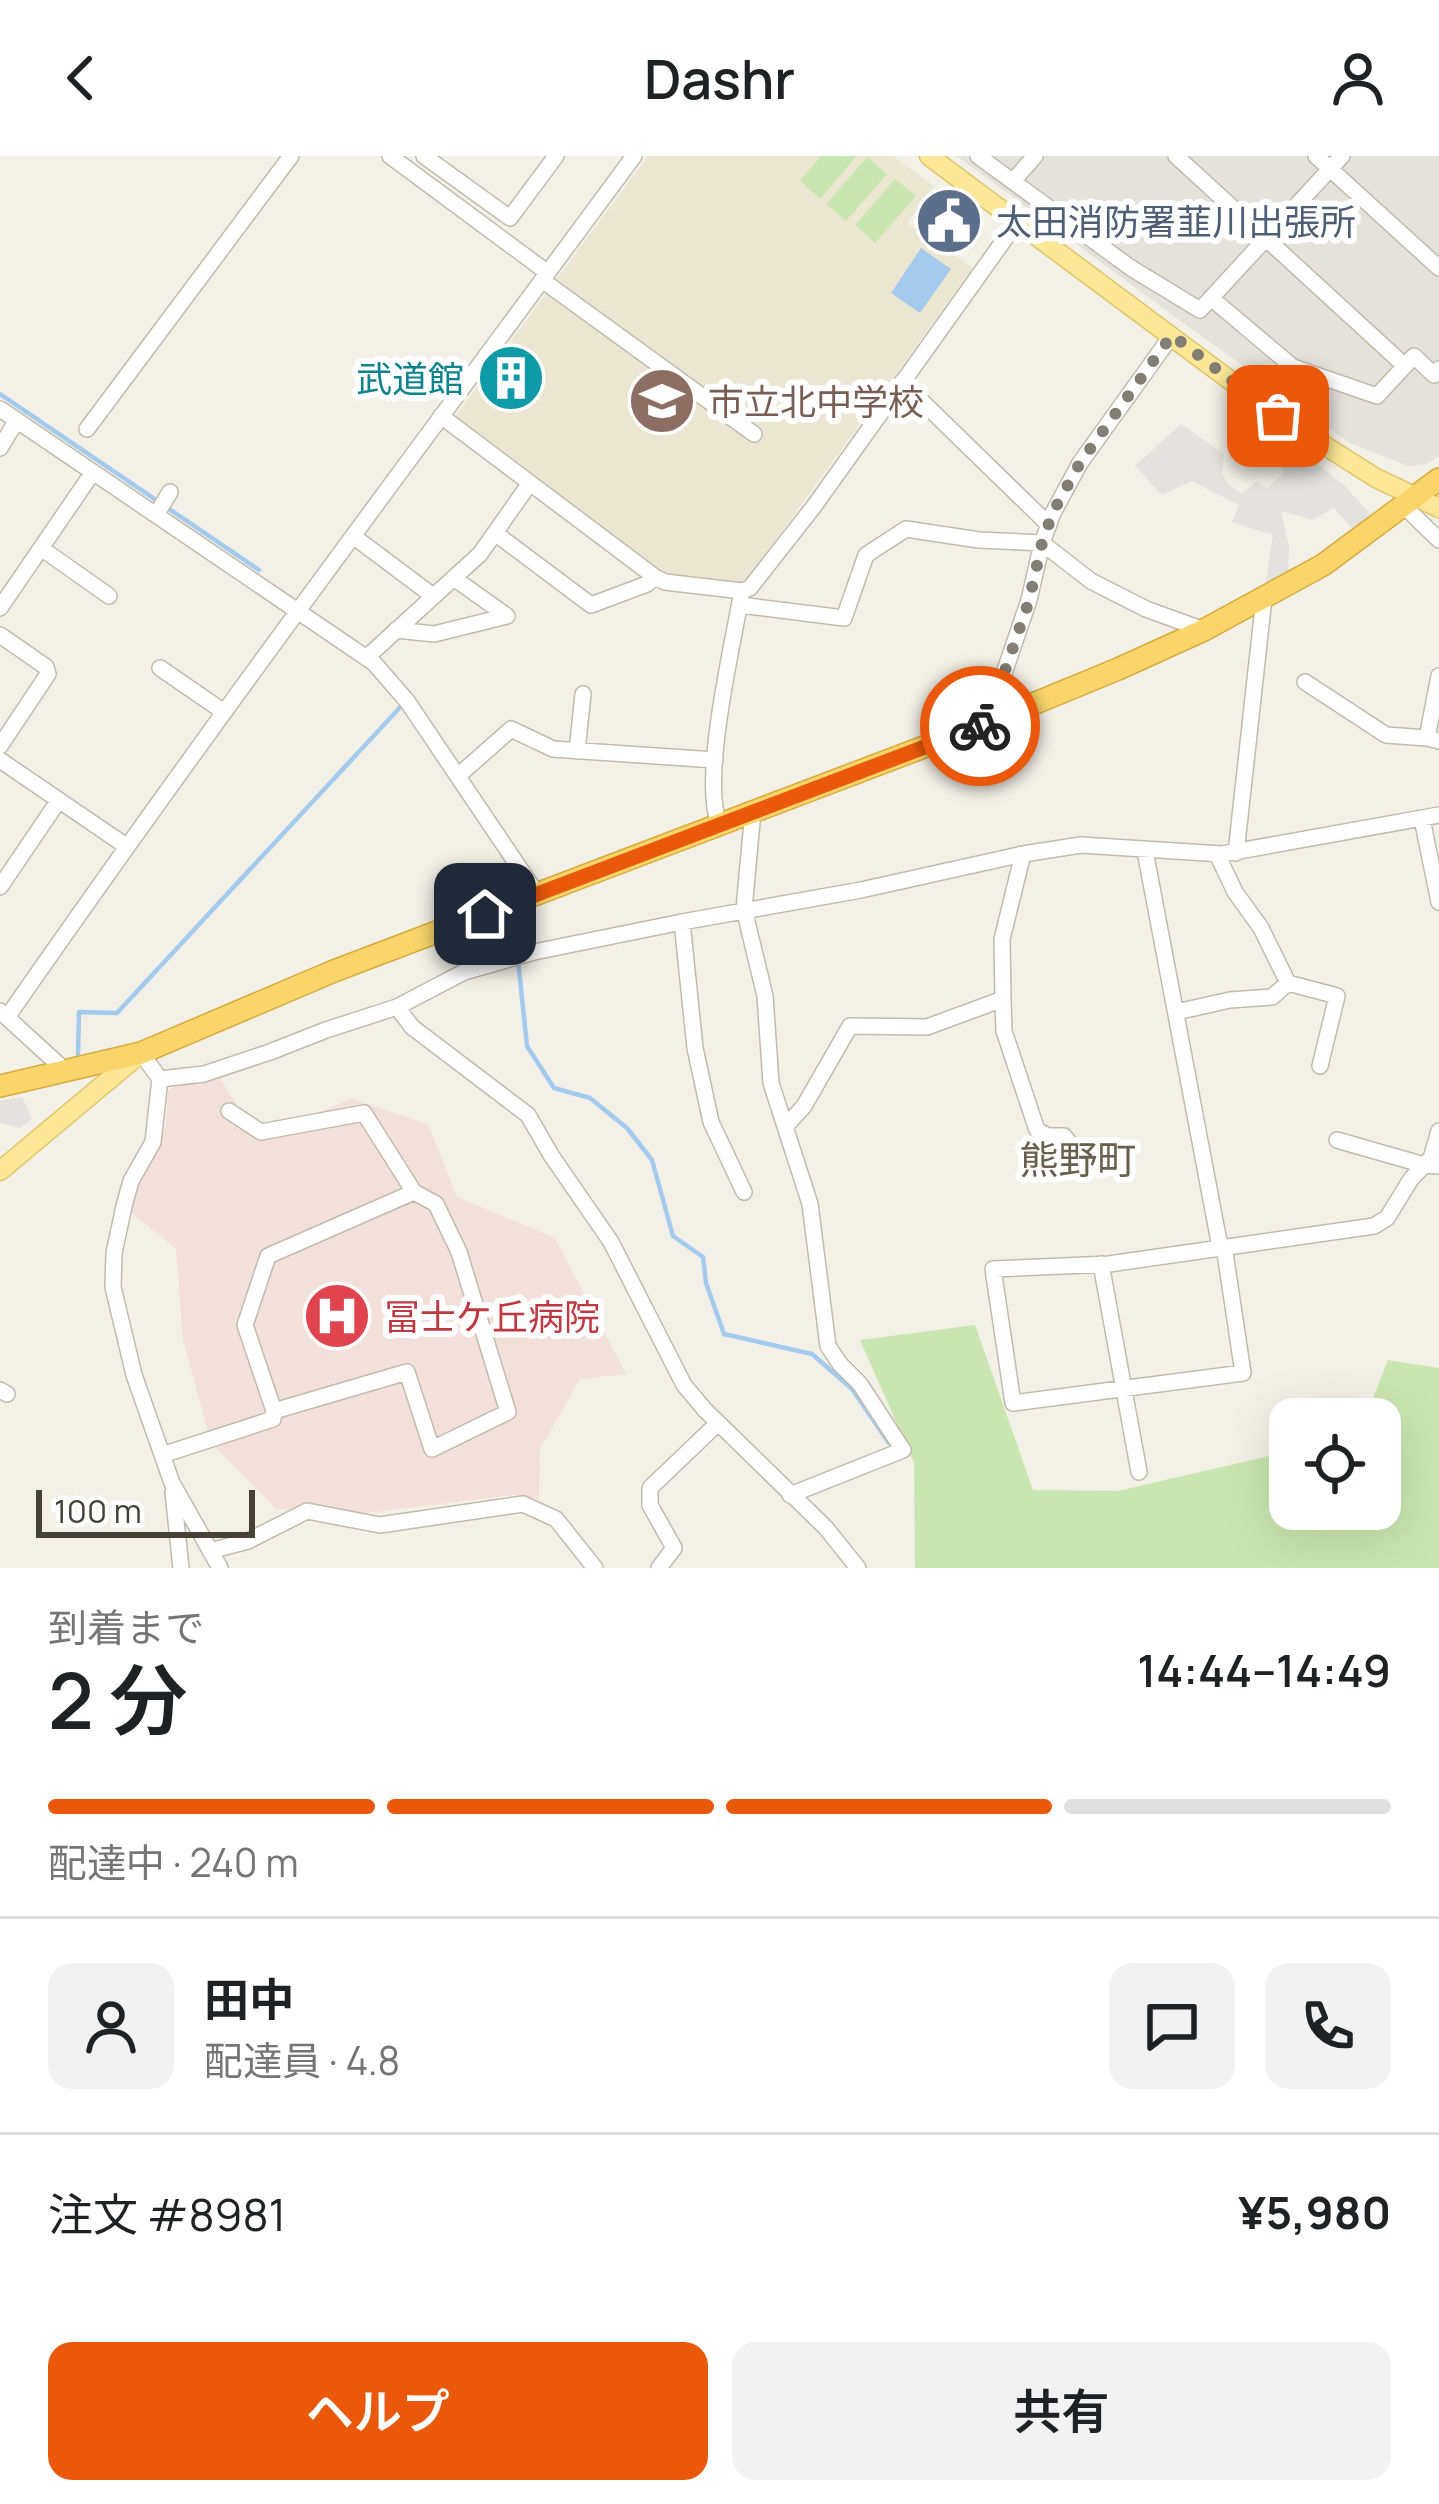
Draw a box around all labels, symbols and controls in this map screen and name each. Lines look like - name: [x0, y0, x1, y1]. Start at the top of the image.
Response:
- text: Dashr: [644, 41, 795, 115]
- icon: back: [48, 45, 114, 111]
- icon: person: [1325, 45, 1391, 111]
- public building icon: 太田消防署韮川出張所: [914, 186, 984, 256]
- place label: 太田消防署韮川出張所: [996, 197, 1356, 246]
- building icon: 武道館: [476, 343, 546, 413]
- place label: 武道館: [356, 354, 464, 403]
- pin: [1227, 365, 1329, 467]
- school or university icon: 市立北中学校: [627, 366, 697, 436]
- place label: 市立北中学校: [708, 377, 924, 426]
- icon: bag: [1245, 383, 1311, 449]
- courier: [920, 666, 1040, 786]
- icon: bike: [947, 693, 1013, 759]
- pin: [434, 863, 536, 965]
- icon: home: [452, 881, 518, 947]
- district label: 熊野町: [1019, 1132, 1137, 1186]
- hospital icon: 冨士ケ丘病院: [302, 1281, 372, 1351]
- place label: 冨士ケ丘病院: [384, 1292, 600, 1341]
- map controls: [1269, 1398, 1401, 1530]
- button: locate: [1269, 1398, 1401, 1530]
- scale bar: [36, 1484, 255, 1537]
- text: 100 m: [54, 1488, 142, 1533]
- text: 到着まで: [48, 1600, 204, 1654]
- text: 14:44–14:49: [1137, 1639, 1391, 1701]
- text: 2 分: [48, 1646, 187, 1752]
- text: 配達中 · 240 m: [48, 1835, 299, 1889]
- button: person: [48, 1963, 174, 2089]
- button: chat: [1109, 1963, 1235, 2089]
- button: phone: [1265, 1963, 1391, 2089]
- text: 田中: [204, 1968, 294, 2030]
- text: 配達員 · 4.8: [204, 2033, 400, 2087]
- text: ¥5,980: [1238, 2181, 1391, 2243]
- text: 注文 #8981: [48, 2183, 286, 2245]
- button: ヘルプ: [48, 2342, 708, 2480]
- button: 共有: [732, 2342, 1391, 2480]

